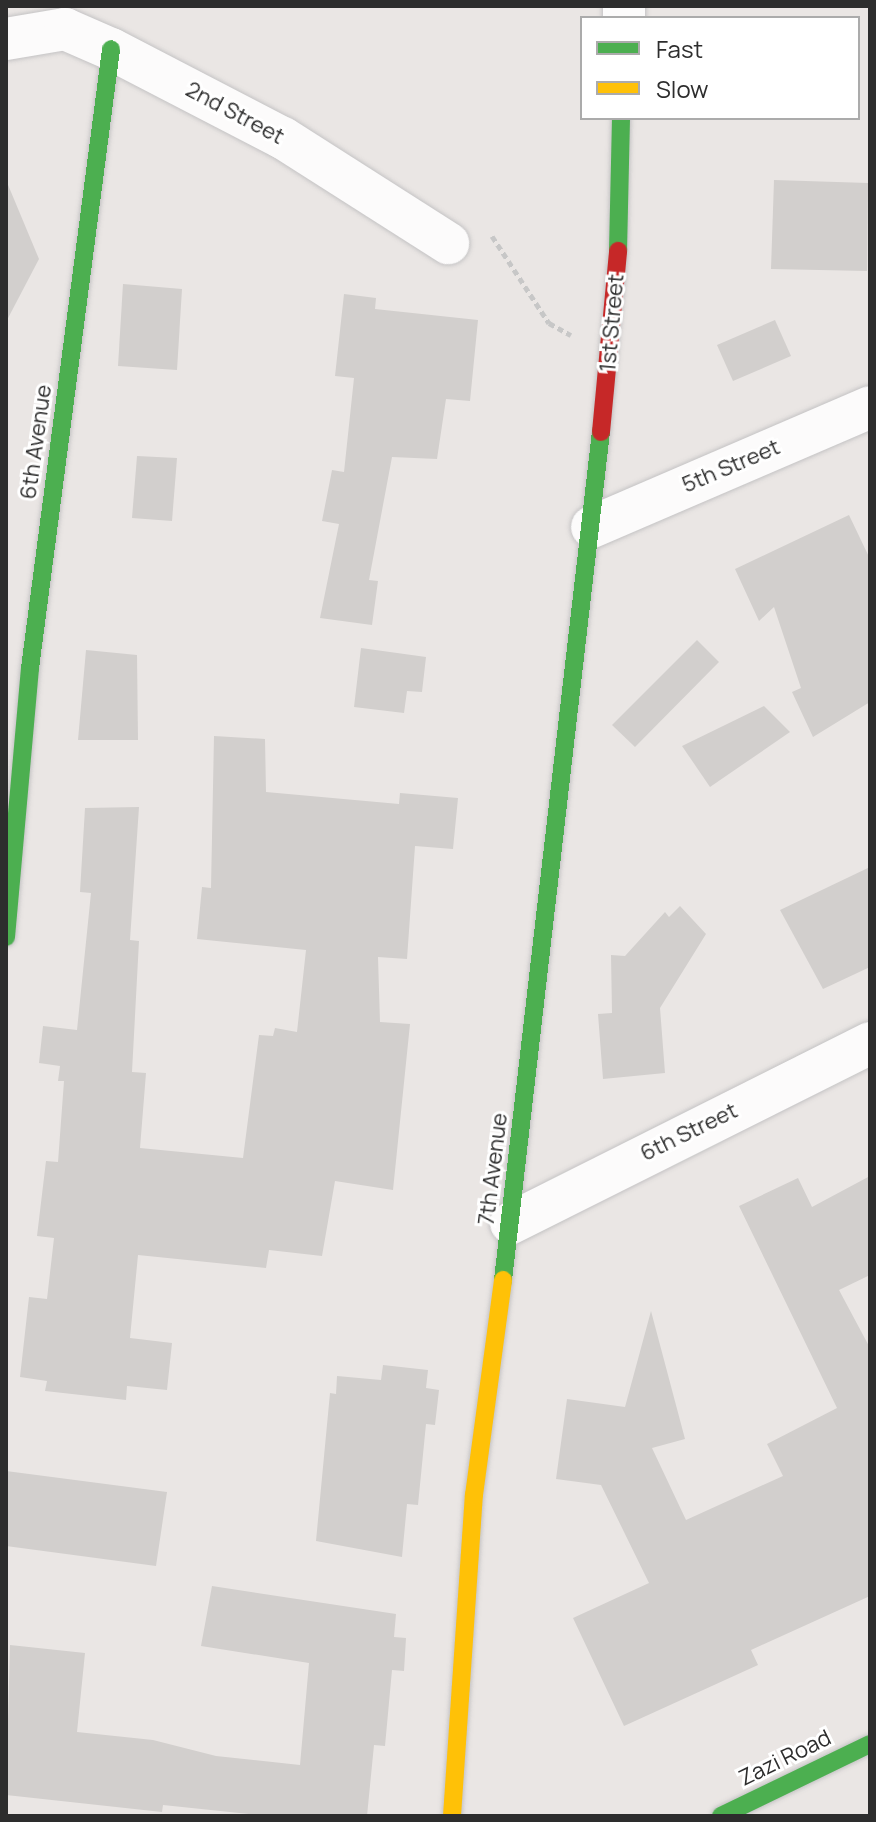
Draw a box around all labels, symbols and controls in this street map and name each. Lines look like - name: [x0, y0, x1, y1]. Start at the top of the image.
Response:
- legend: [580, 16, 860, 120]
- text: Fast: [656, 32, 703, 65]
- text: Slow: [656, 72, 709, 105]
- street label: 2nd Street: [181, 76, 289, 150]
- street label: 1st Street: [595, 273, 629, 373]
- street label: 6th Avenue: [15, 383, 57, 501]
- street label: 5th Street: [678, 434, 784, 498]
- street label: 6th Street: [636, 1097, 742, 1167]
- street label: 7th Avenue: [473, 1111, 513, 1227]
- street label: Zazi Road: [735, 1724, 835, 1792]

